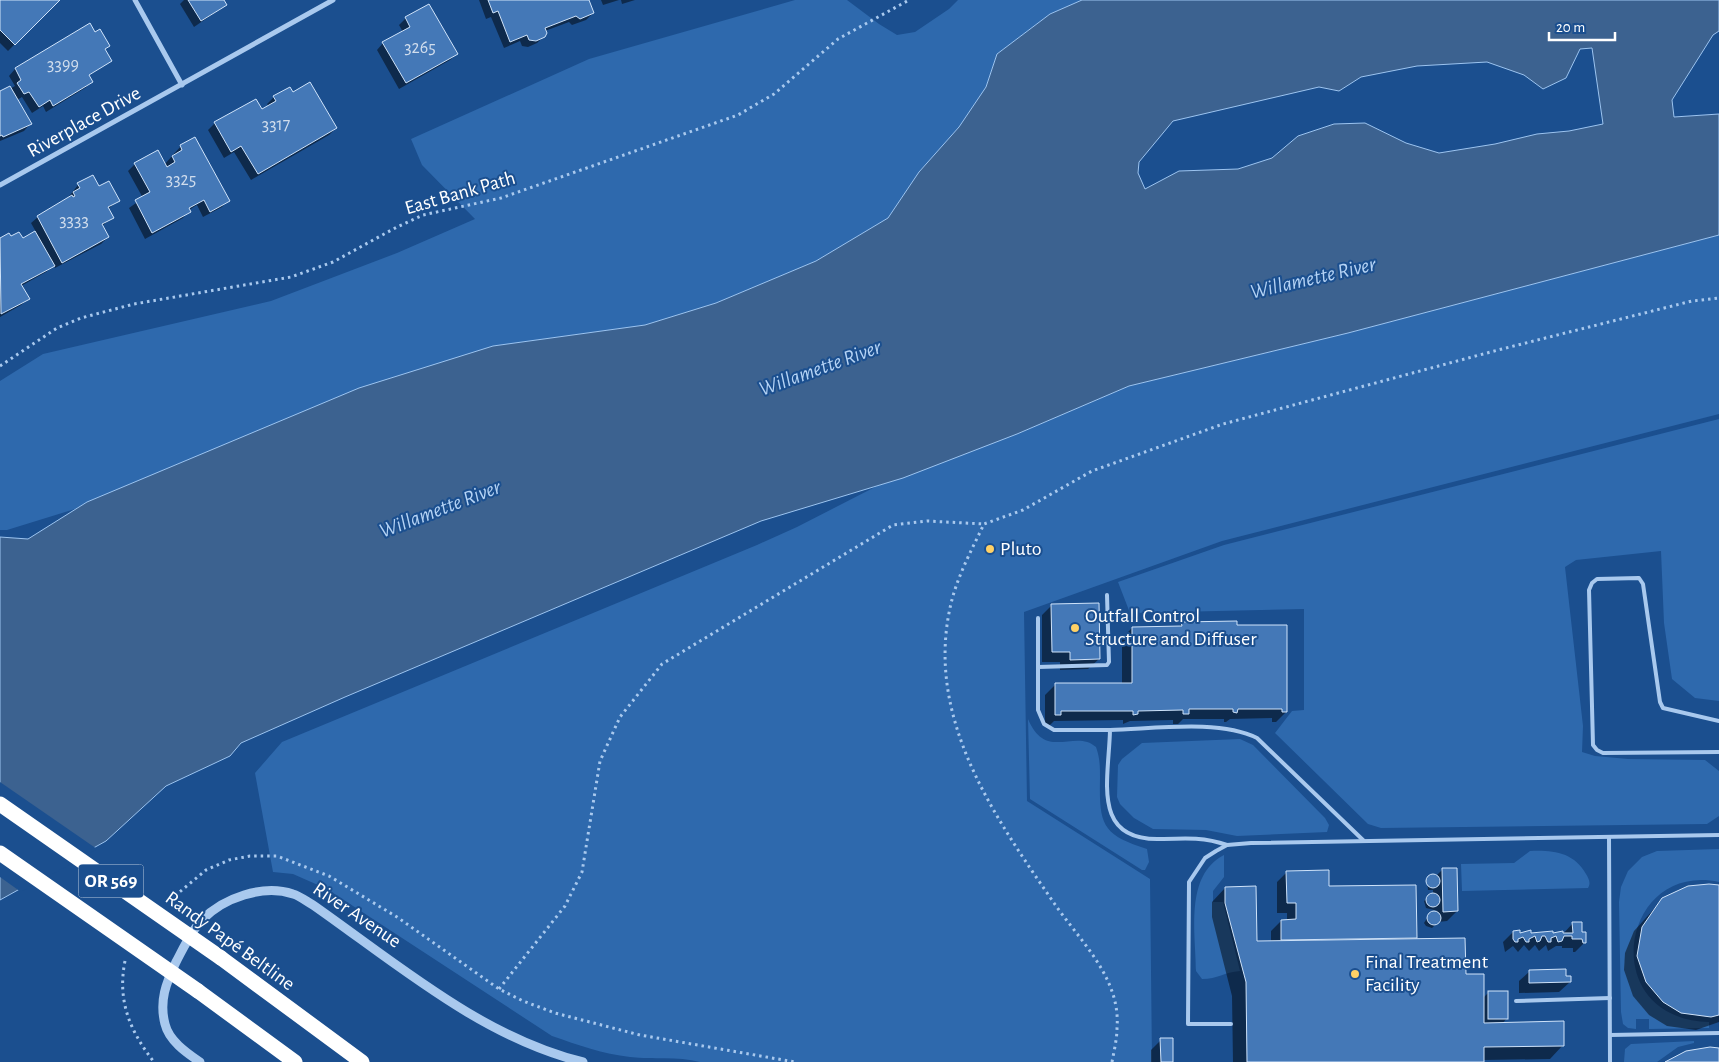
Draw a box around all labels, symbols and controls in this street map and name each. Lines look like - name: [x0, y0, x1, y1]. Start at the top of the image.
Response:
- scale bar: [1549, 10, 1615, 42]
- text: 20 m: [1556, 20, 1585, 35]
- house number: 3265: [404, 39, 436, 57]
- house number: 3399: [47, 56, 79, 74]
- street label: Riverplace Drive: [24, 83, 144, 161]
- house number: 3317: [262, 116, 290, 134]
- street label: East Bank Path: [402, 168, 518, 218]
- house number: 3325: [166, 171, 196, 189]
- house number: 3333: [59, 212, 89, 230]
- water label: Willamette River: [1248, 253, 1379, 303]
- water label: Willamette River: [756, 336, 885, 400]
- water label: Willamette River: [376, 476, 505, 542]
- place label: Pluto: [1000, 539, 1041, 559]
- marker: Pluto: [984, 543, 996, 555]
- place label: Outfall Control Structure and Diffuser: [1085, 606, 1257, 649]
- marker: Outfall Control Structure and Diffuser: [1069, 622, 1081, 634]
- road number: OR 569: [78, 864, 144, 898]
- street label: River Avenue: [309, 878, 405, 952]
- street label: Randy Papé Beltline: [162, 888, 298, 994]
- place label: Final Treatment Facility: [1365, 952, 1489, 995]
- marker: Final Treatment Facility: [1349, 968, 1361, 980]

